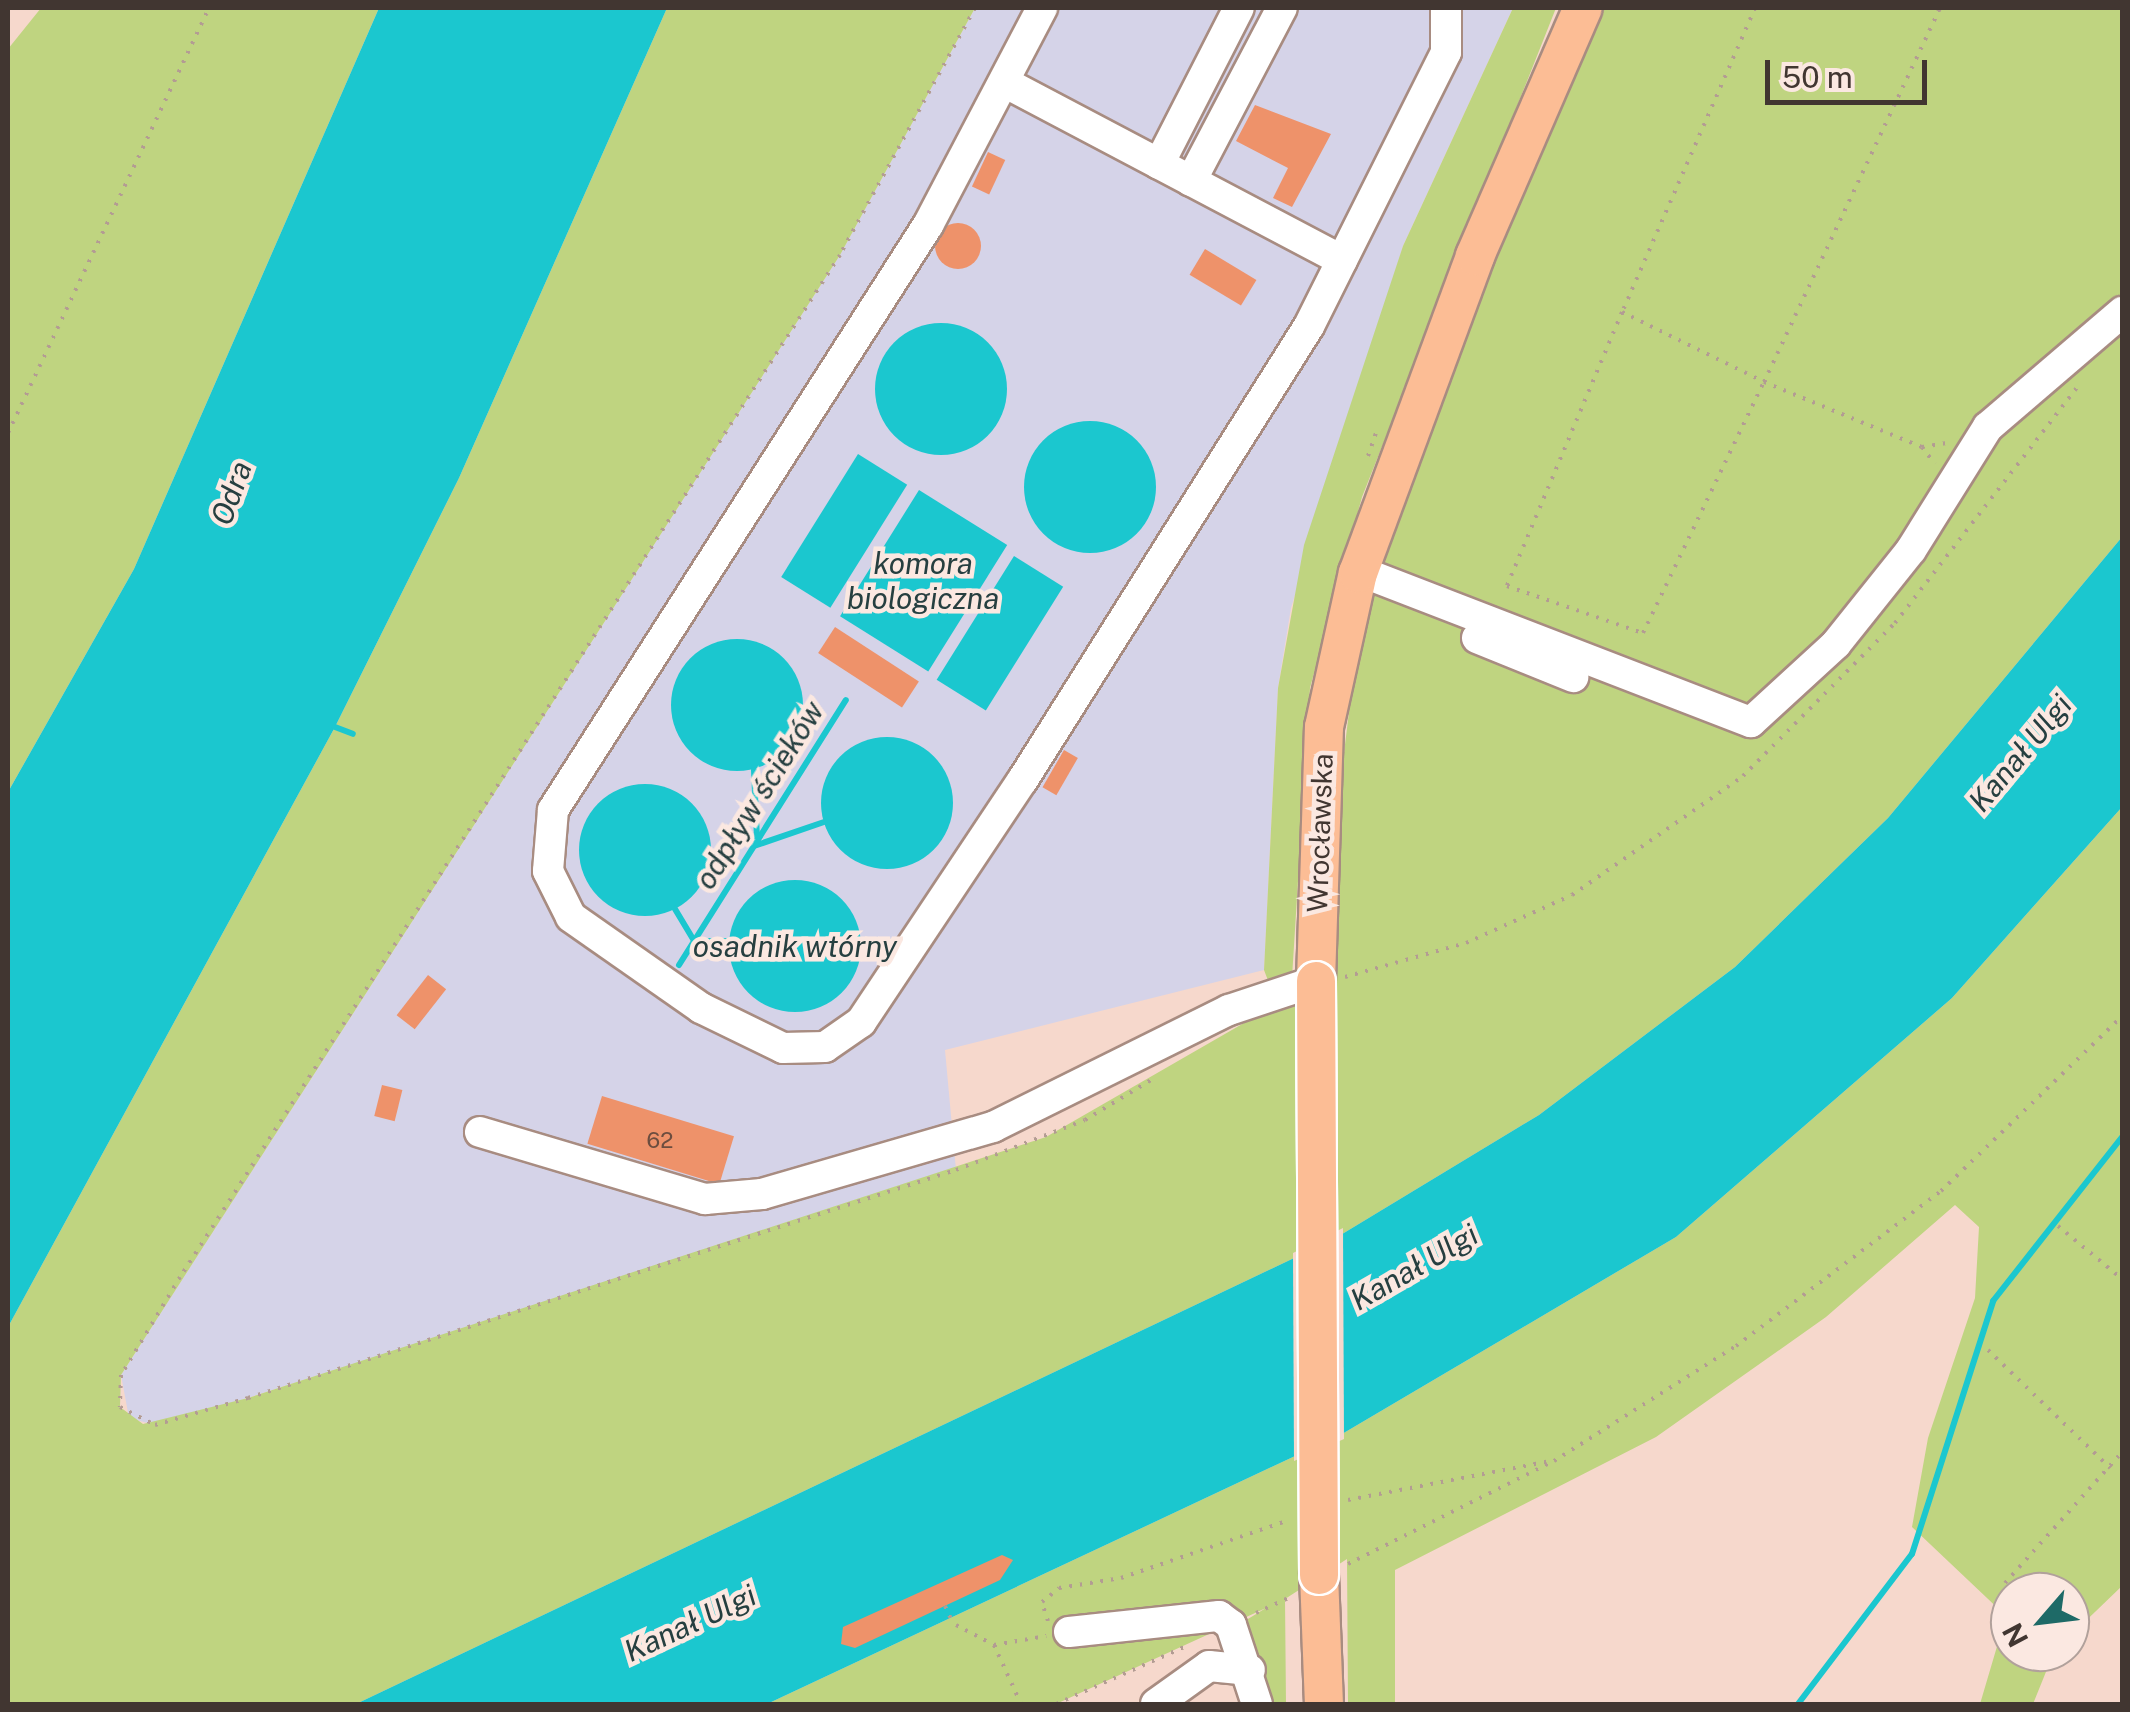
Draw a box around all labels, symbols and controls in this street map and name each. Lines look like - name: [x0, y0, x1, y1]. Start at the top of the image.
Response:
- scale bar: [1770, 40, 1932, 102]
- text: 50 m: [1782, 59, 1853, 95]
- water label: Odra: [203, 456, 259, 530]
- water label: komora biologiczna: [847, 545, 999, 616]
- water label: Kanał Ulgi: [1961, 687, 2079, 819]
- water label: odpływ ścieków: [687, 695, 831, 895]
- street label: Wrocławska: [1300, 753, 1340, 913]
- water label: osadnik wtórny: [693, 928, 897, 964]
- house number: 62: [647, 1128, 673, 1154]
- water label: Kanał Ulgi: [1344, 1216, 1484, 1318]
- north arrow: [1990, 1572, 2090, 1672]
- water label: Kanał Ulgi: [618, 1577, 762, 1669]
- text: N: [1995, 1618, 2035, 1653]

